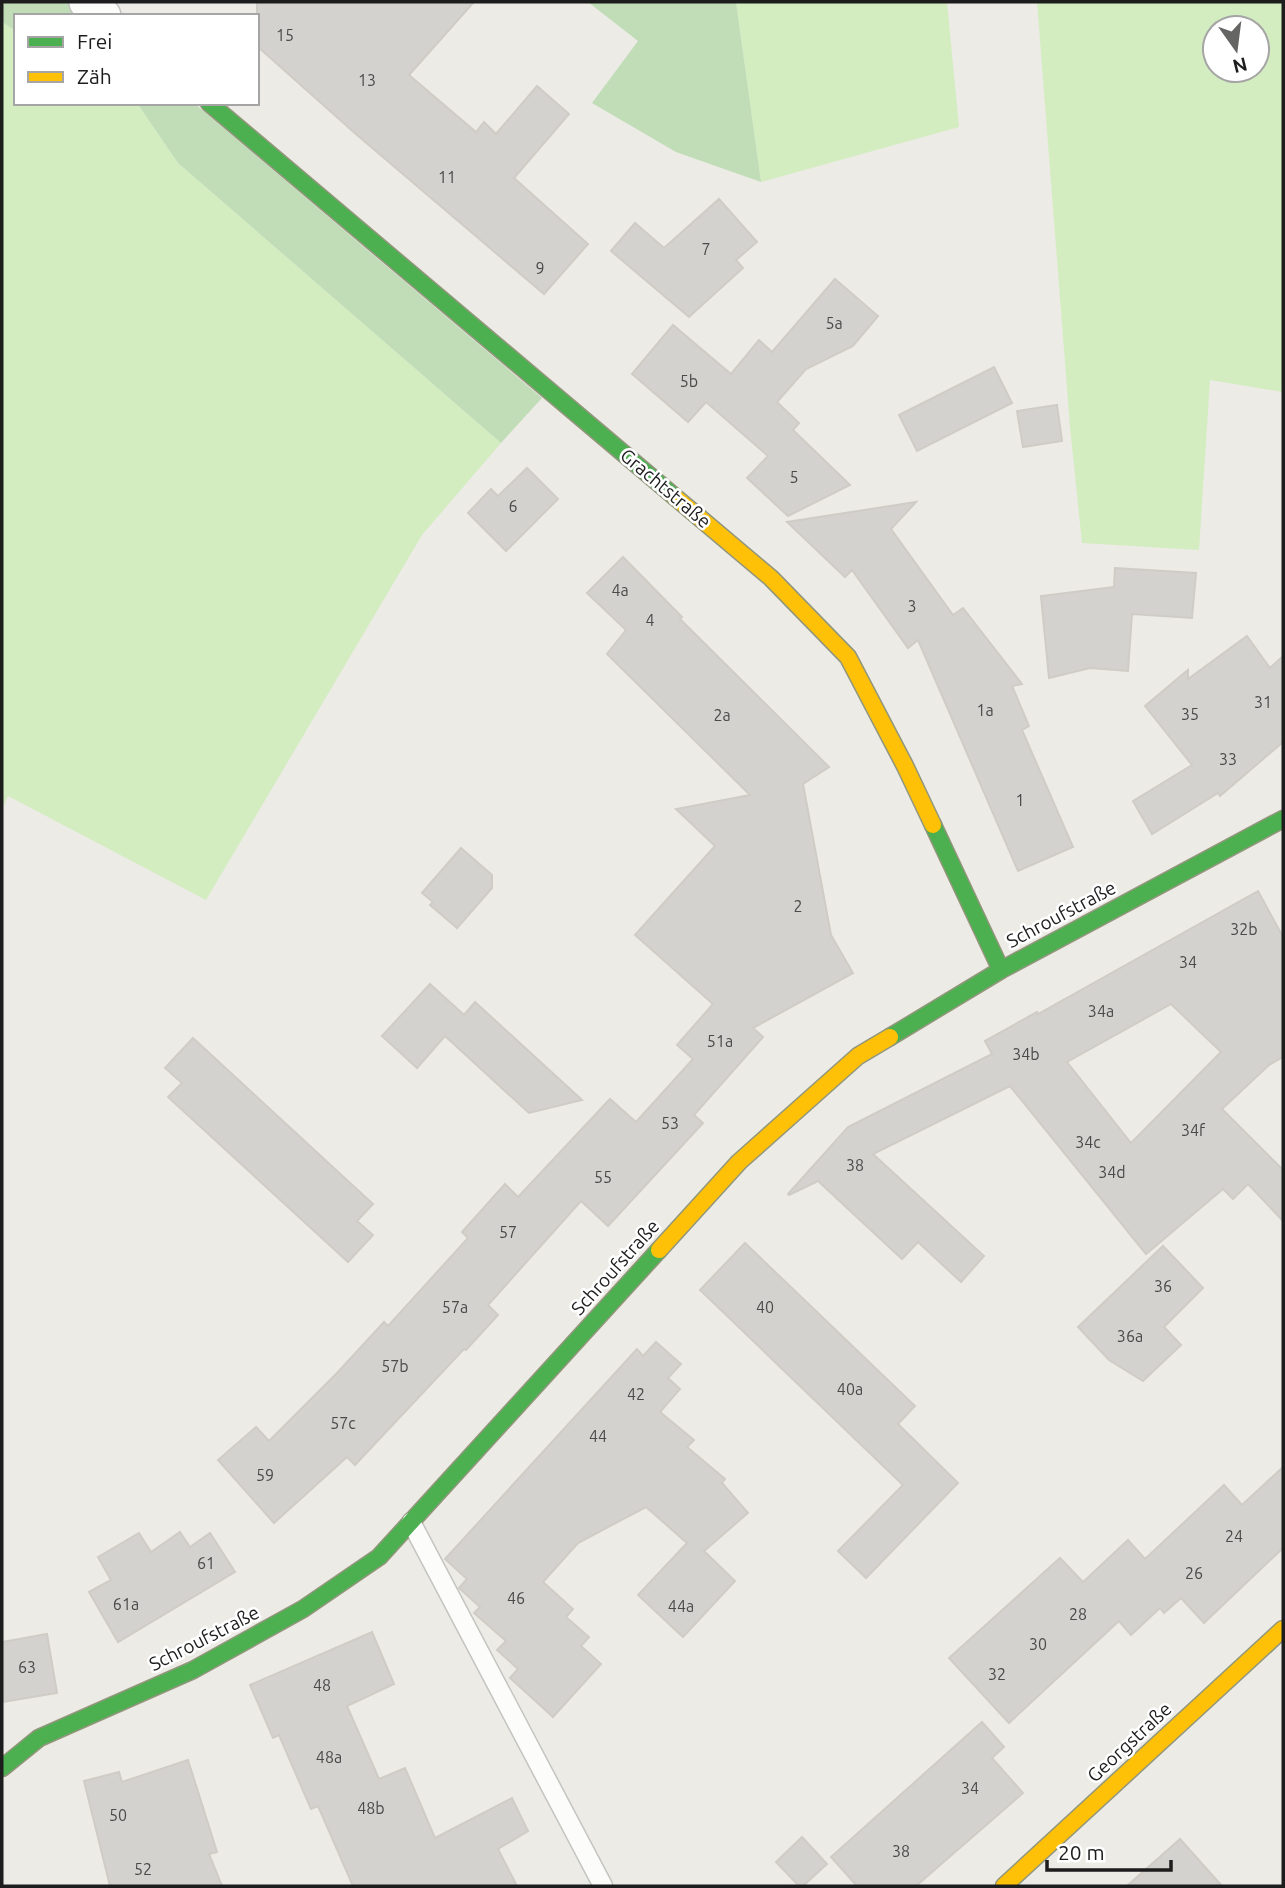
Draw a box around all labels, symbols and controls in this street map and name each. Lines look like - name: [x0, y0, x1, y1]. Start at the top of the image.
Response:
- legend: [14, 14, 259, 105]
- north arrow: [1201, 14, 1271, 84]
- house number: 15: [276, 26, 294, 44]
- text: Frei: [77, 29, 112, 53]
- text: N: [1231, 53, 1250, 78]
- text: Zäh: [77, 64, 112, 88]
- house number: 13: [358, 71, 376, 89]
- house number: 11: [438, 168, 456, 186]
- house number: 7: [701, 240, 711, 258]
- house number: 9: [535, 259, 545, 277]
- house number: 5a: [825, 314, 843, 332]
- house number: 5b: [680, 372, 698, 390]
- street label: Grachtstraße: [616, 444, 716, 532]
- house number: 5: [789, 468, 799, 486]
- house number: 6: [508, 497, 518, 515]
- house number: 4a: [611, 581, 629, 599]
- house number: 3: [907, 597, 917, 615]
- house number: 4: [645, 611, 655, 629]
- house number: 31: [1254, 693, 1272, 711]
- house number: 1a: [976, 701, 994, 719]
- house number: 35: [1181, 705, 1199, 723]
- house number: 2a: [713, 706, 731, 724]
- house number: 33: [1219, 750, 1237, 768]
- house number: 1: [1015, 791, 1025, 809]
- street label: Schroufstraße: [1003, 876, 1119, 952]
- house number: 2: [793, 897, 803, 915]
- house number: 32b: [1230, 920, 1258, 938]
- house number: 34: [1179, 953, 1197, 971]
- house number: 34a: [1088, 1002, 1114, 1020]
- house number: 51a: [707, 1032, 733, 1050]
- house number: 34b: [1012, 1045, 1040, 1063]
- house number: 53: [661, 1114, 679, 1132]
- house number: 34f: [1181, 1121, 1206, 1139]
- house number: 34c: [1075, 1133, 1101, 1151]
- house number: 38: [846, 1156, 864, 1174]
- house number: 34d: [1098, 1163, 1126, 1181]
- house number: 55: [594, 1168, 612, 1186]
- street label: Schroufstraße: [566, 1215, 664, 1319]
- house number: 57: [499, 1223, 517, 1241]
- house number: 36: [1154, 1277, 1172, 1295]
- house number: 57a: [442, 1298, 468, 1316]
- house number: 40: [756, 1298, 774, 1316]
- house number: 36a: [1117, 1327, 1143, 1345]
- house number: 57b: [381, 1357, 409, 1375]
- house number: 40a: [837, 1380, 863, 1398]
- house number: 42: [627, 1385, 645, 1403]
- house number: 57c: [330, 1414, 356, 1432]
- house number: 44: [589, 1427, 607, 1445]
- house number: 59: [256, 1466, 274, 1484]
- house number: 24: [1225, 1527, 1243, 1545]
- house number: 61: [197, 1554, 215, 1572]
- house number: 26: [1185, 1564, 1203, 1582]
- house number: 46: [507, 1589, 525, 1607]
- house number: 61a: [113, 1595, 139, 1613]
- house number: 44a: [668, 1597, 694, 1615]
- street label: Schroufstraße: [145, 1601, 263, 1675]
- house number: 28: [1069, 1605, 1087, 1623]
- house number: 30: [1029, 1635, 1047, 1653]
- house number: 63: [18, 1658, 36, 1676]
- house number: 32: [988, 1665, 1006, 1683]
- house number: 48: [313, 1676, 331, 1694]
- street label: Georgstraße: [1082, 1697, 1176, 1787]
- house number: 48a: [316, 1748, 342, 1766]
- house number: 34: [961, 1779, 979, 1797]
- house number: 48b: [357, 1799, 385, 1817]
- house number: 50: [109, 1806, 127, 1824]
- scale bar: [1047, 1828, 1171, 1872]
- text: 20 m: [1058, 1840, 1105, 1864]
- house number: 38: [892, 1842, 910, 1860]
- house number: 52: [134, 1860, 152, 1878]

